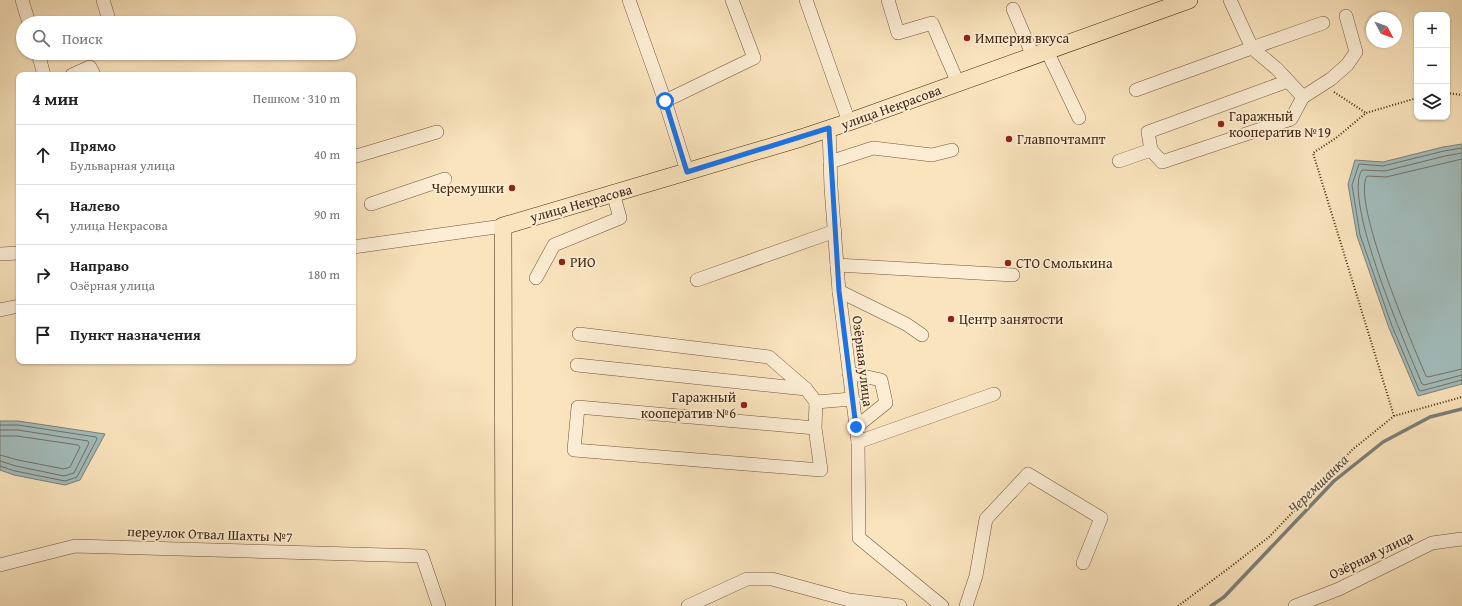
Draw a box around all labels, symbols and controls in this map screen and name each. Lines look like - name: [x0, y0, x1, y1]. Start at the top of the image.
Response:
- north arrow: [1366, 12, 1402, 48]
- map controls: [1414, 12, 1450, 120]
- button: +: [1414, 12, 1450, 48]
- search box: [16, 16, 356, 60]
- icon: search: [30, 27, 52, 49]
- text: Поиск: [62, 28, 103, 49]
- place label: Империя вкуса: [975, 28, 1069, 48]
- marker: Империя вкуса: [962, 33, 972, 43]
- button: −: [1414, 48, 1450, 84]
- street label: улица Некрасова: [837, 80, 944, 135]
- button: layers: [1414, 84, 1450, 120]
- text: 4 мин: [32, 86, 78, 111]
- text: Пешком · 310 m: [253, 89, 340, 108]
- route start: [656, 92, 674, 110]
- place label: Гаражный кооператив №19: [1229, 106, 1331, 142]
- marker: Гаражный кооператив №19: [1216, 119, 1226, 129]
- place label: Главпочтампт: [1017, 129, 1106, 149]
- marker: Главпочтампт: [1004, 134, 1014, 144]
- text: Прямо: [70, 135, 116, 156]
- icon: ahead: [32, 144, 54, 166]
- text: 40 m: [314, 145, 340, 164]
- text: Бульварная улица: [70, 156, 175, 175]
- place label: Черемушки: [431, 178, 504, 198]
- street label: улица Некрасова: [527, 179, 635, 227]
- marker: Черемушки: [507, 183, 517, 193]
- text: Налево: [70, 195, 120, 216]
- icon: left: [32, 204, 54, 226]
- text: 90 m: [314, 205, 340, 224]
- text: улица Некрасова: [70, 216, 168, 235]
- place label: РИО: [570, 252, 595, 272]
- place label: СТО Смолькина: [1016, 253, 1113, 273]
- text: Направо: [70, 255, 129, 276]
- marker: РИО: [557, 257, 567, 267]
- marker: СТО Смолькина: [1003, 258, 1013, 268]
- icon: right: [32, 264, 54, 286]
- text: 180 m: [308, 265, 340, 284]
- text: Озёрная улица: [70, 276, 155, 295]
- place label: Центр занятости: [959, 309, 1063, 329]
- street label: Озёрная улица: [848, 314, 879, 408]
- marker: Центр занятости: [946, 314, 956, 324]
- icon: arrive: [32, 324, 54, 346]
- text: Пункт назначения: [70, 324, 201, 345]
- place label: Гаражный кооператив №6: [641, 387, 736, 423]
- marker: Гаражный кооператив №6: [739, 400, 749, 410]
- route end: [847, 418, 865, 436]
- water label: Черемшанка: [1283, 449, 1353, 518]
- street label: переулок Отвал Шахты №7: [127, 521, 293, 547]
- street label: Озёрная улица: [1326, 526, 1417, 584]

